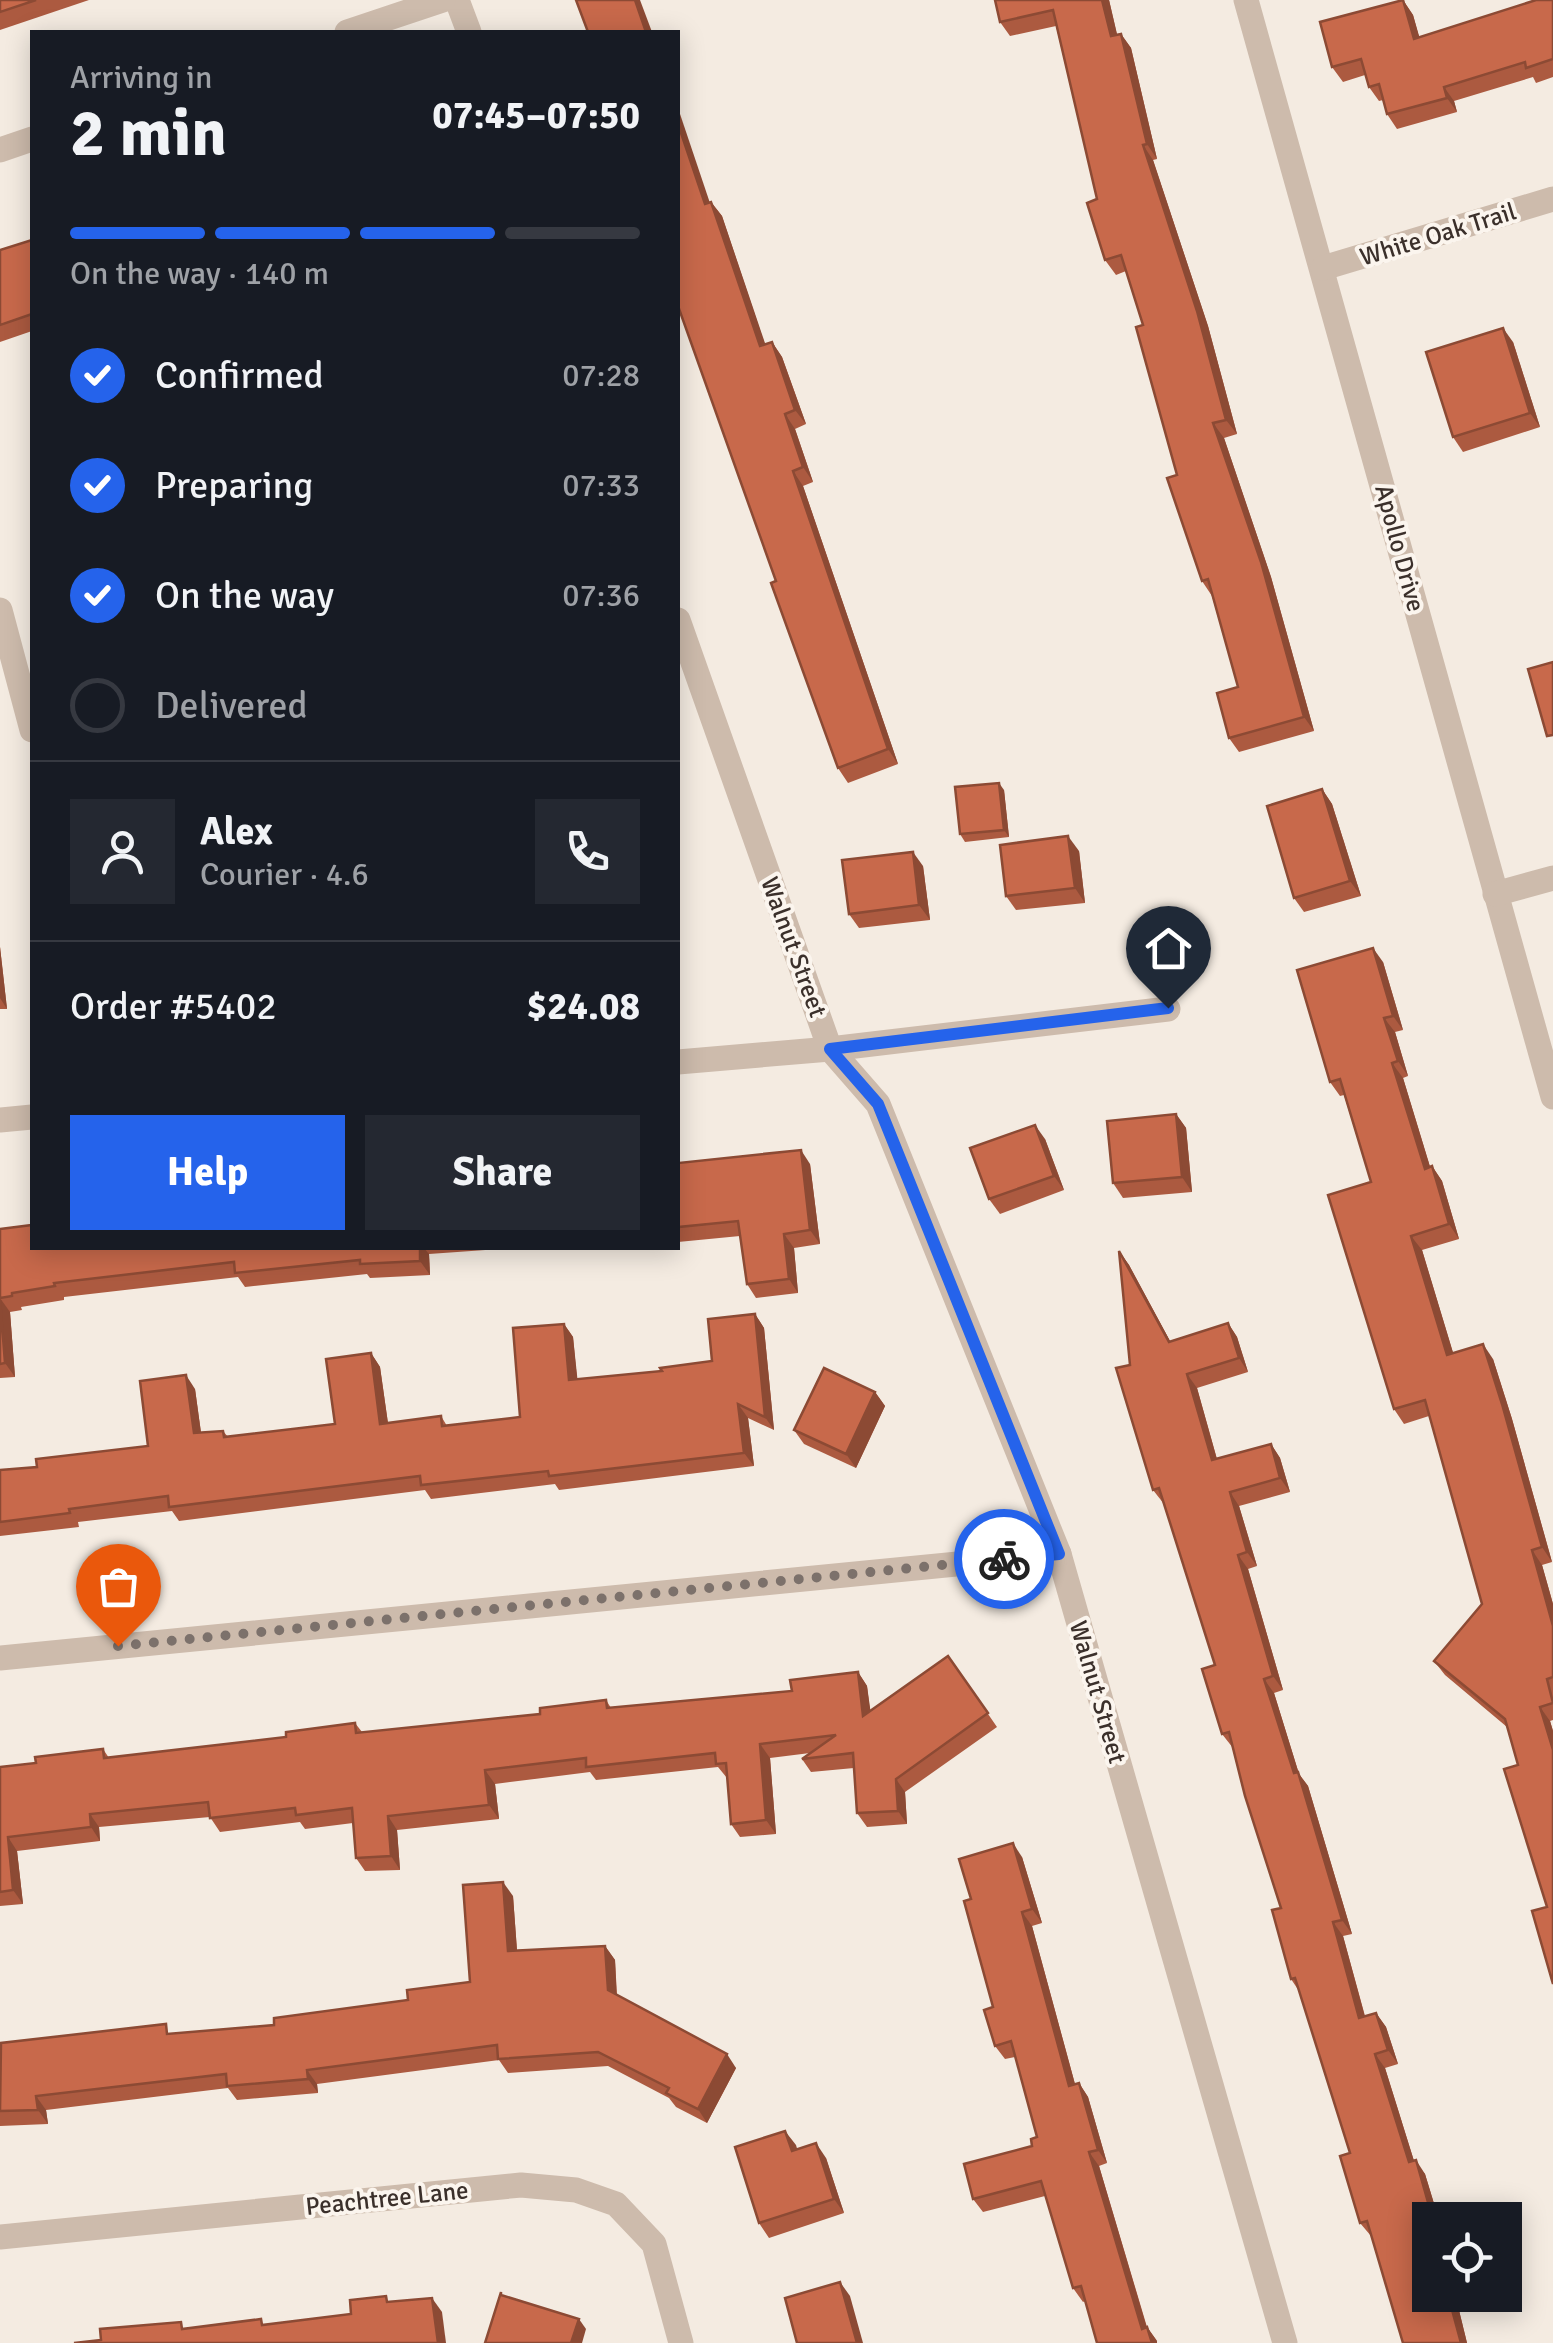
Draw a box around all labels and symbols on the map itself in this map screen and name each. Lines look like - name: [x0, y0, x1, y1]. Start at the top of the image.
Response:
- street label: White Oak Trail: [1356, 196, 1520, 272]
- street label: Apollo Drive: [1368, 481, 1432, 615]
- street label: Walnut Street: [754, 873, 834, 1022]
- pin: [1126, 906, 1211, 1009]
- courier: [954, 1509, 1054, 1609]
- pin: [76, 1544, 161, 1647]
- street label: Walnut Street: [1063, 1617, 1133, 1767]
- street label: Peachtree Lane: [304, 2174, 470, 2222]

